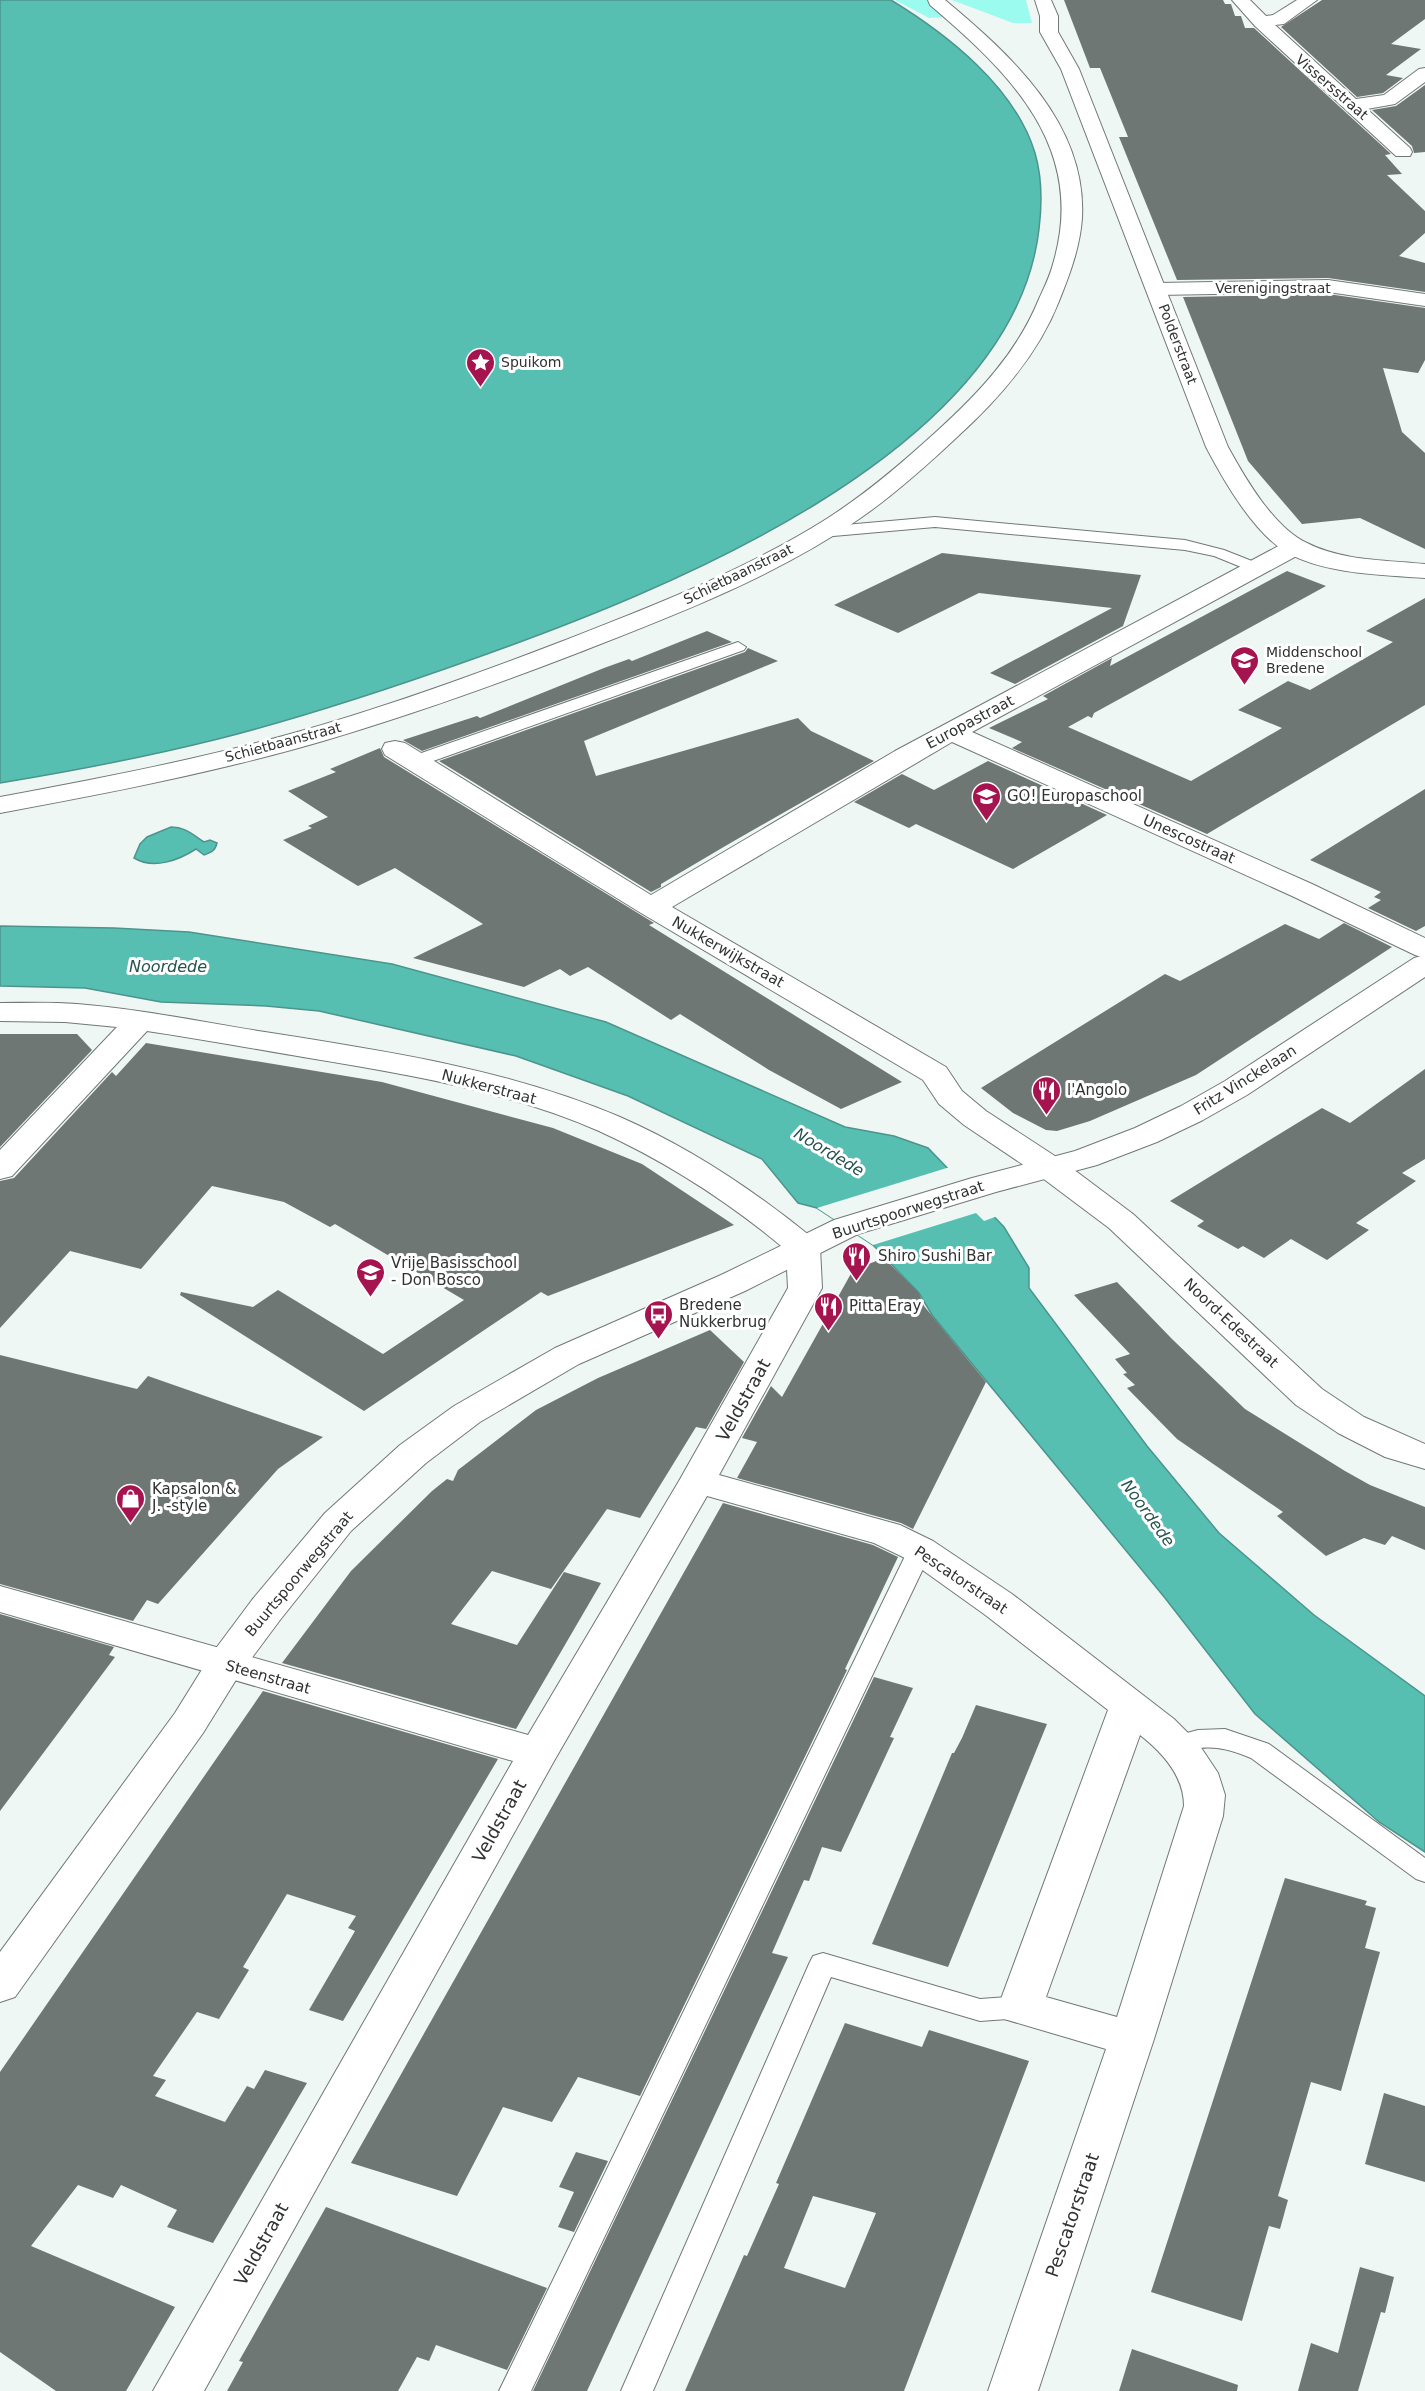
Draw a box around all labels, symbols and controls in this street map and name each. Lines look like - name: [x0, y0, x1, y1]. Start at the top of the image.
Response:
- street label: Vissersstraat: [1293, 51, 1372, 123]
- street label: Verenigingstraat: [1215, 280, 1331, 296]
- street label: Polderstraat: [1155, 302, 1201, 387]
- place icon: Spuikom: [464, 346, 496, 388]
- place label: Spuikom: [501, 354, 561, 370]
- street label: Schietbaanstraat: [681, 540, 796, 607]
- school or university icon: Middenschool Bredene: [1229, 644, 1261, 686]
- place label: Middenschool Bredene: [1266, 644, 1362, 676]
- street label: Europastraat: [923, 691, 1017, 753]
- street label: Schietbaanstraat: [223, 719, 343, 765]
- school or university icon: GO! Europaschool: [970, 780, 1002, 822]
- place label: GO! Europaschool: [1007, 787, 1142, 805]
- street label: Unescostraat: [1140, 811, 1238, 867]
- street label: Nukkerwijkstraat: [669, 913, 787, 991]
- water label: Noordede: [129, 957, 207, 976]
- street label: Fritz Vinckelaan: [1190, 1041, 1300, 1119]
- street label: Nukkerstraat: [440, 1066, 538, 1108]
- restaurant icon: l'Angolo: [1030, 1074, 1062, 1116]
- place label: l'Angolo: [1067, 1081, 1127, 1099]
- water label: Noordede: [791, 1124, 868, 1180]
- street label: Buurtspoorwegstraat: [830, 1177, 986, 1243]
- restaurant icon: Shiro Sushi Bar: [841, 1240, 873, 1282]
- place label: Shiro Sushi Bar: [878, 1247, 993, 1265]
- place label: Vrije Basisschool - Don Bosco: [391, 1254, 517, 1289]
- school or university icon: Vrije Basisschool - Don Bosco: [354, 1256, 386, 1298]
- street label: Noord-Edestraat: [1180, 1275, 1282, 1372]
- restaurant icon: Pitta Eray: [812, 1290, 844, 1332]
- place label: Bredene Nukkerbrug: [679, 1296, 767, 1331]
- place label: Pitta Eray: [849, 1297, 921, 1315]
- bus stop icon: Bredene Nukkerbrug: [642, 1298, 674, 1340]
- street label: Veldstraat: [712, 1355, 774, 1445]
- water label: Noordede: [1117, 1476, 1179, 1550]
- place label: Kapsalon & J. -style: [151, 1480, 237, 1515]
- shop icon: Kapsalon & J. -style: [115, 1482, 147, 1524]
- street label: Buurtspoorwegstraat: [241, 1507, 357, 1640]
- street label: Pescatorstraat: [911, 1542, 1011, 1618]
- street label: Steenstraat: [223, 1656, 313, 1698]
- street label: Veldstraat: [468, 1776, 530, 1866]
- street label: Pescatorstraat: [1041, 2150, 1103, 2280]
- street label: Veldstraat: [230, 2199, 292, 2289]

